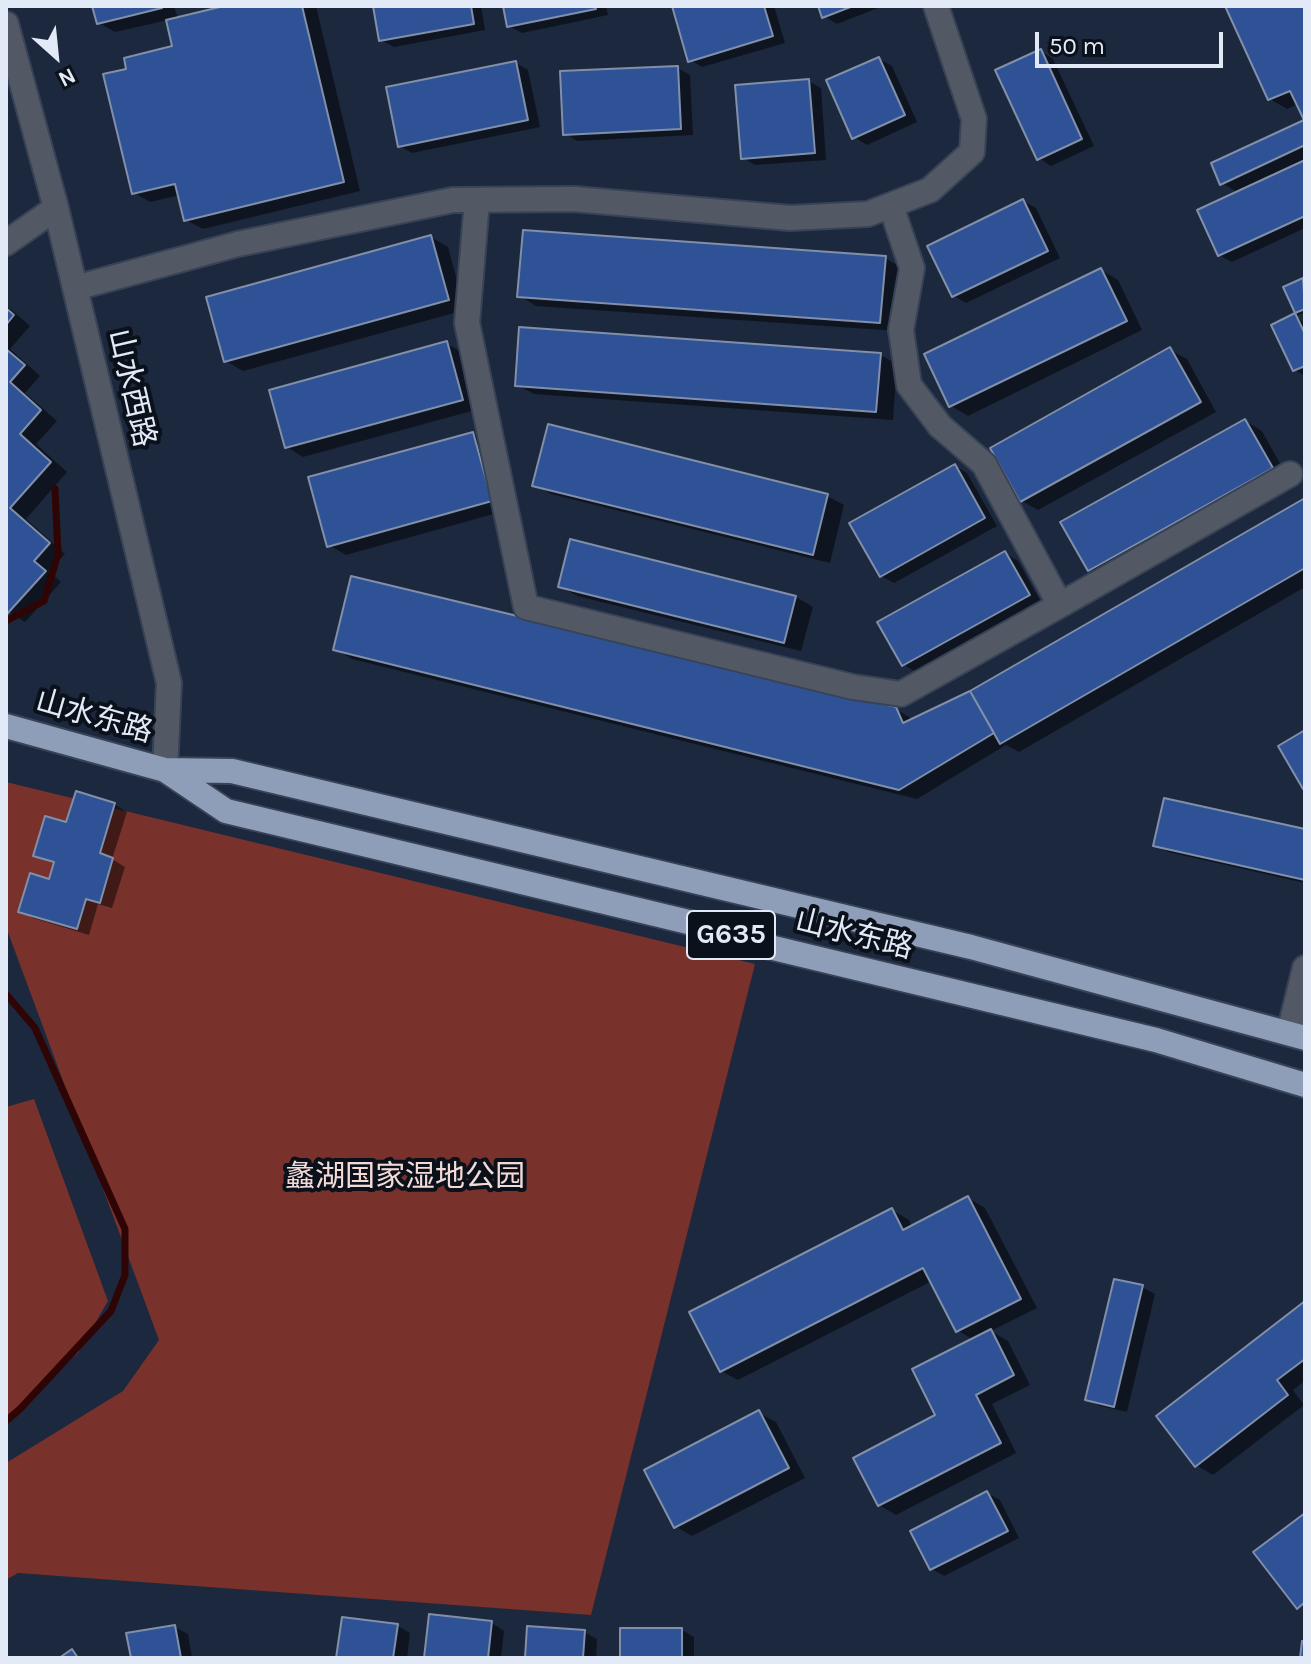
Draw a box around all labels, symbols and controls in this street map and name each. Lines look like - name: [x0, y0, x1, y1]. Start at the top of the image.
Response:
- north arrow: [16, 16, 96, 96]
- scale bar: [1039, 16, 1227, 66]
- text: 50 m: [1049, 32, 1105, 60]
- text: N: [54, 62, 80, 93]
- street label: 山水西路: [100, 325, 162, 451]
- street label: 山水东路: [31, 683, 157, 751]
- street label: 山水东路: [791, 903, 917, 967]
- road number: G635: [687, 911, 775, 959]
- park label: 蠡湖国家湿地公园: [285, 1159, 525, 1195]

